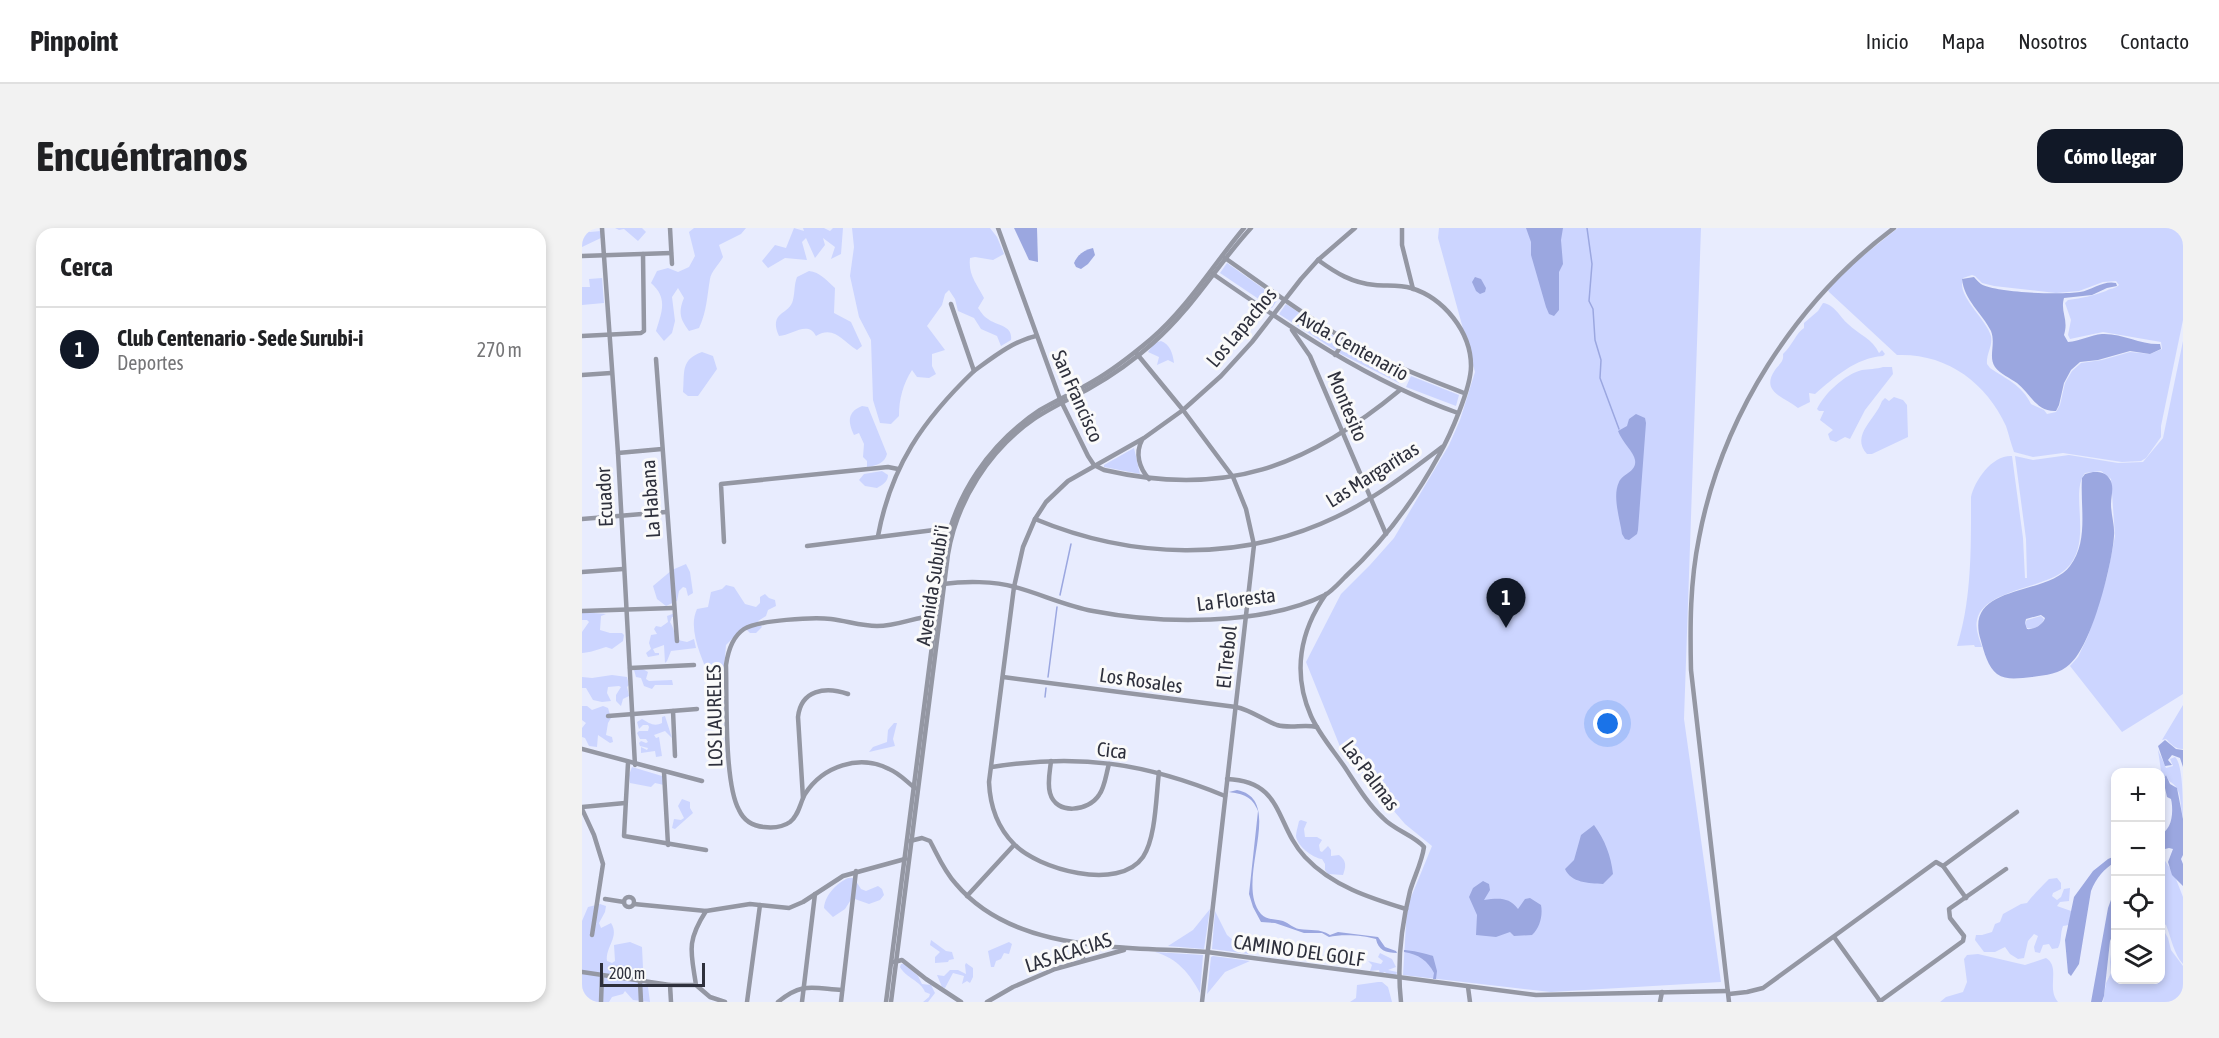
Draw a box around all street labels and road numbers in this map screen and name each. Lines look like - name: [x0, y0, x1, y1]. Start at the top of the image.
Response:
- street label: Los Lapachos: [1201, 283, 1281, 371]
- street label: Avda. Centenario: [1293, 305, 1413, 385]
- street label: San Francisco: [1048, 346, 1108, 446]
- street label: Montesito: [1323, 368, 1373, 444]
- street label: Las Margaritas: [1321, 436, 1423, 512]
- street label: La Habana: [636, 459, 664, 539]
- street label: Ecuador: [591, 466, 617, 527]
- street label: Avenida Sububi'i: [911, 523, 953, 647]
- street label: La Floresta: [1195, 583, 1277, 615]
- street label: El Trebol: [1211, 624, 1241, 690]
- street label: Los Rosales: [1098, 663, 1184, 697]
- street label: LOS LAURELES: [702, 664, 726, 768]
- street label: Las Palmas: [1337, 735, 1405, 815]
- street label: Cica: [1096, 737, 1128, 763]
- street label: LAS ACACIAS: [1022, 927, 1114, 977]
- street label: CAMINO DEL GOLF: [1232, 929, 1366, 971]

